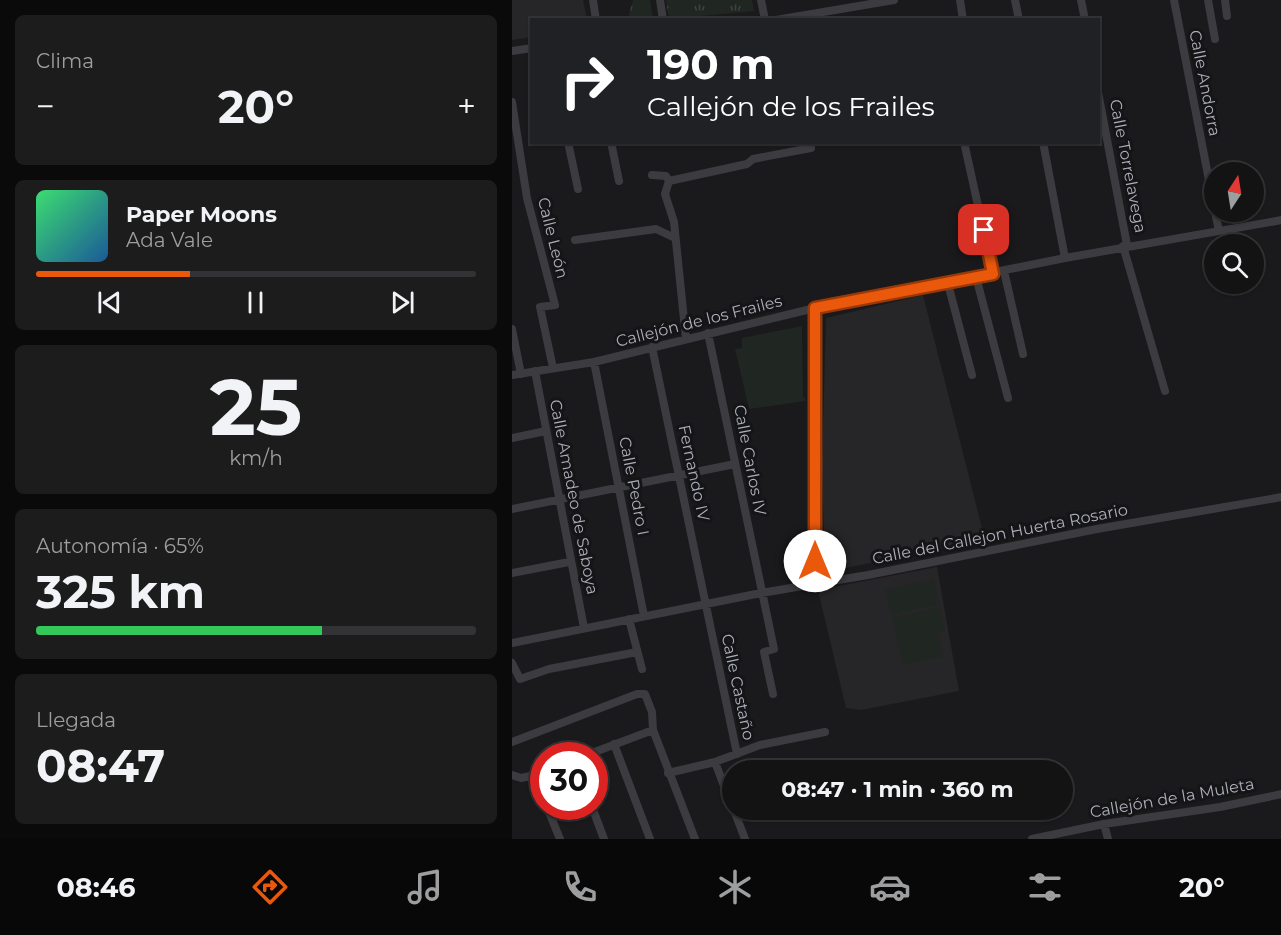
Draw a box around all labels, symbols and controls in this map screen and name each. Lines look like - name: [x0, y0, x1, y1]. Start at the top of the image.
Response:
- street label: Calle Andorra: [1185, 28, 1225, 138]
- text: 190 m: [647, 38, 775, 90]
- icon: right: [548, 42, 626, 120]
- text: Clima: [36, 49, 94, 73]
- text: 20°: [218, 79, 294, 134]
- text: −: [36, 86, 55, 126]
- text: +: [457, 86, 476, 126]
- text: Callejón de los Frailes: [647, 90, 935, 123]
- street label: Calle Torrelavega: [1106, 98, 1150, 234]
- north arrow: [1204, 162, 1264, 222]
- map controls: [1204, 162, 1264, 294]
- street label: Calle León: [534, 195, 572, 281]
- text: Paper Moons: [126, 201, 277, 228]
- pin: [958, 204, 1009, 255]
- icon: arrive: [967, 213, 1000, 246]
- text: Ada Vale: [126, 228, 213, 252]
- button: search: [1204, 234, 1264, 294]
- icon: previous: [93, 286, 126, 319]
- icon: pause: [239, 286, 272, 319]
- icon: next: [386, 286, 419, 319]
- street label: Callejón de los Frailes: [614, 291, 784, 351]
- text: 25: [210, 359, 302, 455]
- street label: Calle Amadeo de Saboya: [546, 398, 602, 596]
- street label: Calle Carlos IV: [730, 403, 770, 518]
- street label: Fernando IV: [675, 423, 714, 524]
- street label: Calle Pedro I: [615, 435, 653, 537]
- text: km/h: [229, 446, 283, 470]
- street label: Calle del Callejon Huerta Rosario: [871, 500, 1129, 568]
- position arrow: [783, 529, 847, 593]
- text: Autonomía · 65%: [36, 534, 204, 558]
- text: 325 km: [36, 564, 205, 619]
- street label: Calle Castaño: [717, 632, 759, 742]
- text: Llegada: [36, 708, 116, 732]
- text: 08:47: [36, 738, 165, 793]
- speed limit sign: 30: [530, 742, 608, 820]
- street label: Callejón de la Muleta: [1088, 774, 1256, 822]
- text: 08:47 · 1 min · 360 m: [781, 776, 1014, 803]
- icon: directions: [249, 866, 291, 908]
- icon: music: [404, 866, 446, 908]
- icon: phone: [559, 866, 601, 908]
- icon: climate: [714, 866, 756, 908]
- icon: car: [869, 866, 911, 908]
- icon: filters: [1024, 866, 1066, 908]
- text: 08:46: [57, 871, 136, 904]
- text: 20°: [1179, 871, 1224, 904]

